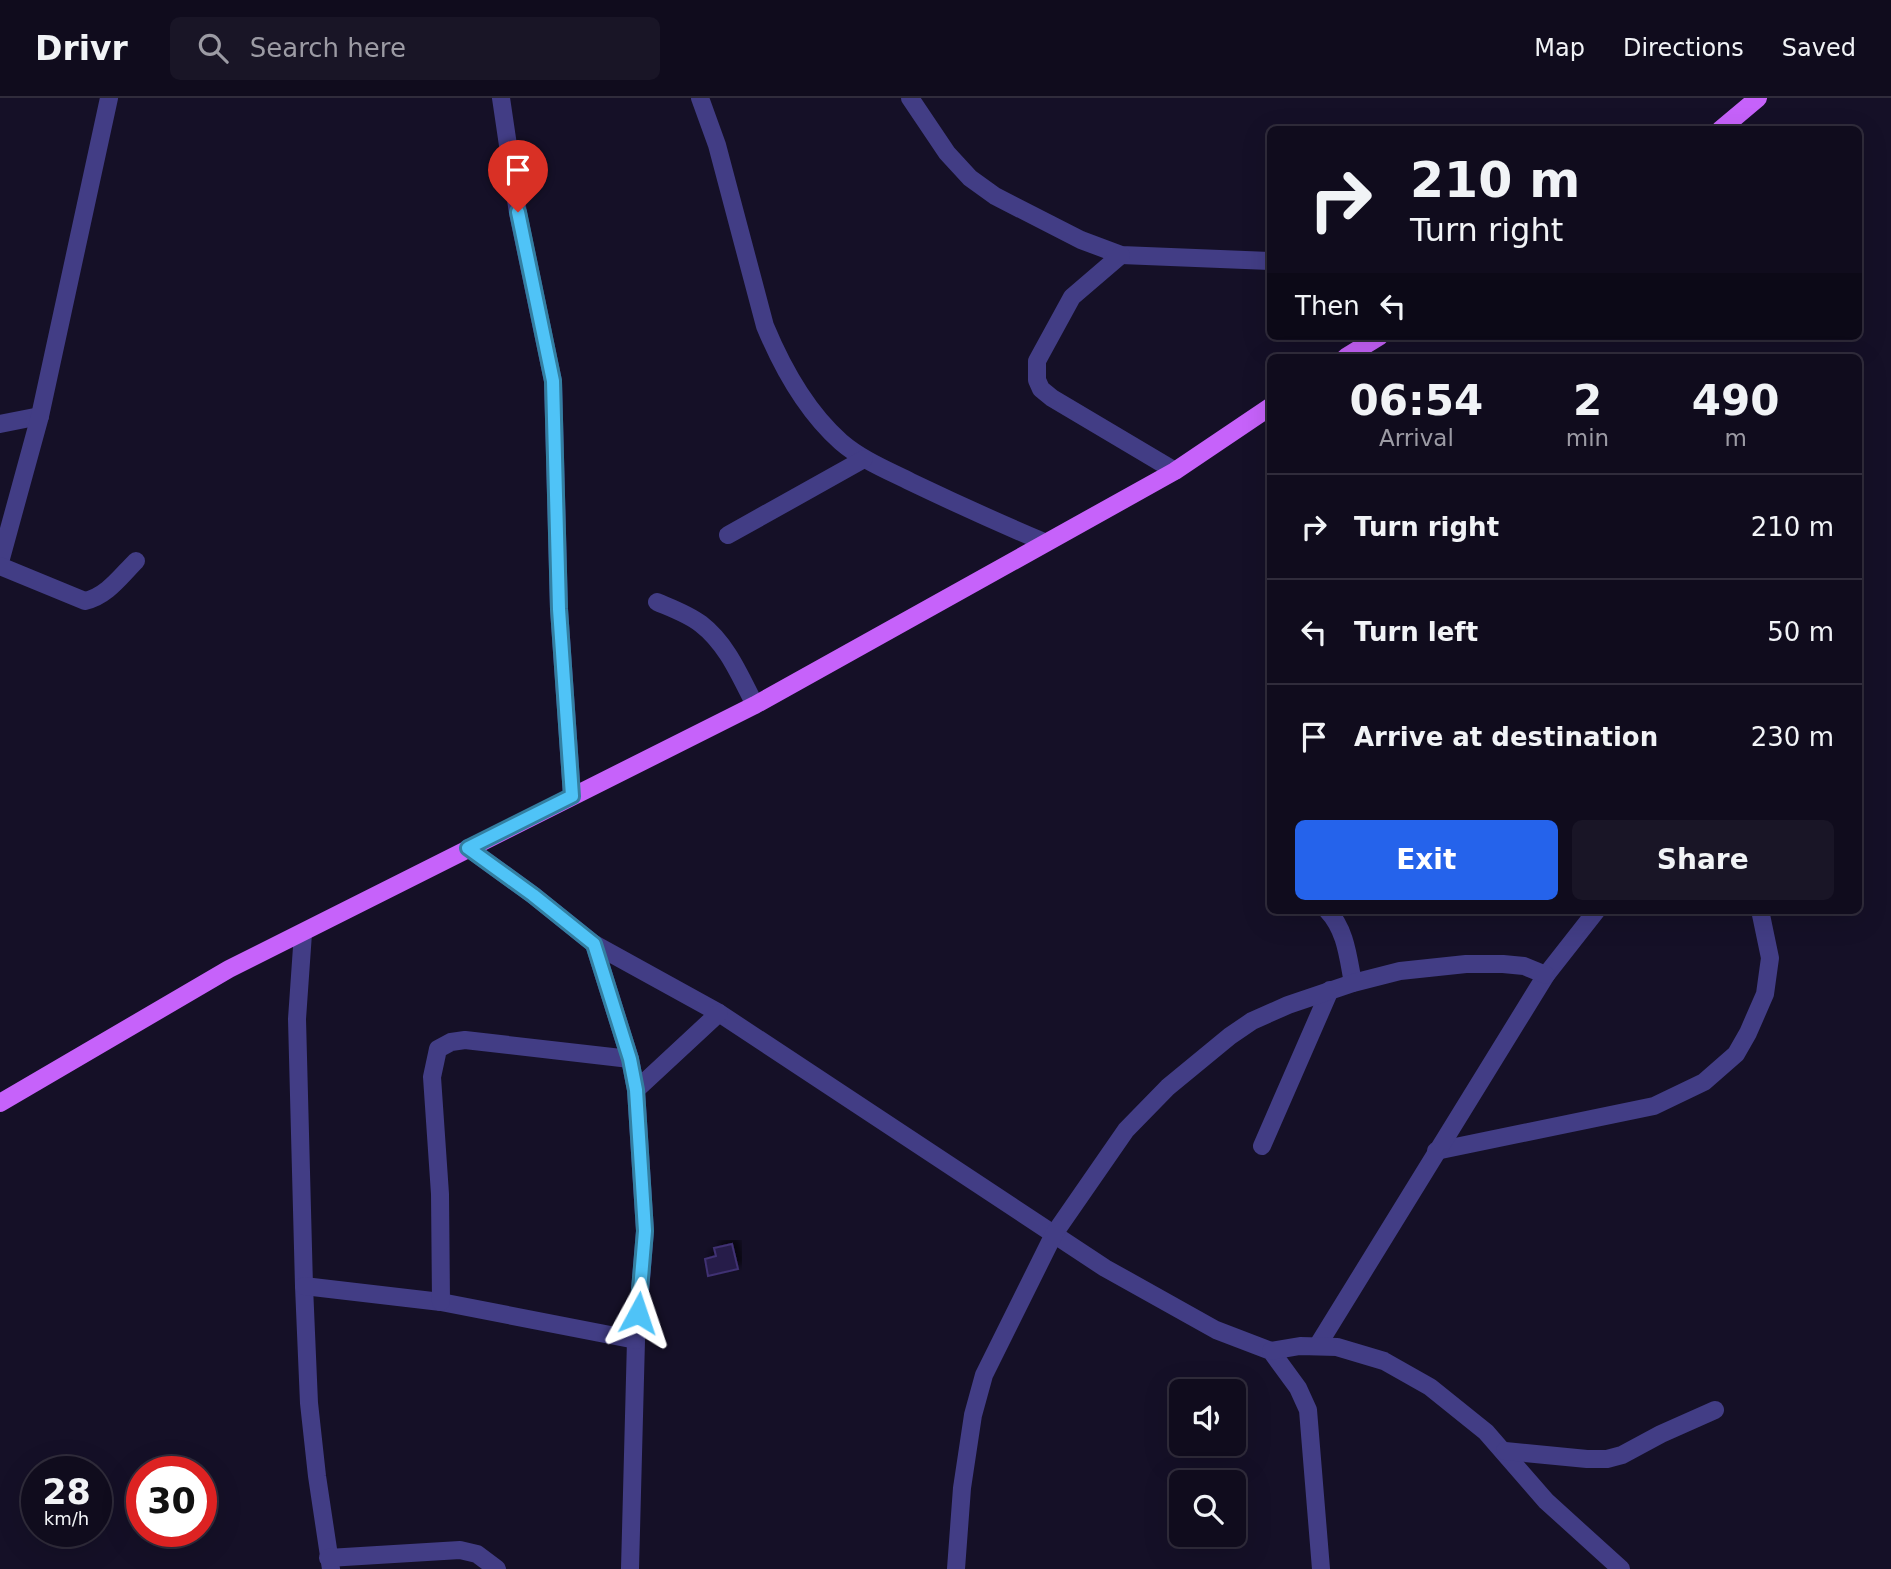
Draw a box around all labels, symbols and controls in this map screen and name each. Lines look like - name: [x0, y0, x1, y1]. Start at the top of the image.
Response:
- search box: [170, 17, 660, 80]
- text: Drivr: [35, 29, 128, 68]
- icon: search: [194, 29, 232, 67]
- text: Search here: [250, 33, 406, 63]
- text: Map: [1534, 34, 1585, 62]
- text: Directions: [1623, 34, 1744, 62]
- text: Saved: [1782, 34, 1856, 62]
- pin: [488, 140, 548, 212]
- icon: arrive: [499, 151, 537, 189]
- text: 210 m: [1410, 152, 1580, 209]
- icon: right: [1295, 154, 1386, 245]
- text: Turn right: [1410, 211, 1563, 249]
- icon: left: [1374, 287, 1412, 325]
- text: Then: [1295, 291, 1360, 321]
- text: 06:54: [1350, 376, 1483, 425]
- text: 2: [1573, 376, 1602, 425]
- text: 490: [1692, 376, 1779, 425]
- text: Arrival: [1379, 425, 1454, 451]
- text: min: [1566, 425, 1609, 451]
- text: m: [1724, 425, 1747, 451]
- icon: right: [1295, 508, 1333, 546]
- text: Turn right: [1354, 512, 1499, 542]
- text: 210 m: [1751, 512, 1834, 542]
- icon: left: [1295, 613, 1333, 651]
- text: Turn left: [1354, 617, 1478, 647]
- text: 50 m: [1767, 617, 1834, 647]
- icon: arrive: [1295, 718, 1333, 756]
- text: Arrive at destination: [1354, 722, 1658, 752]
- text: 230 m: [1751, 722, 1834, 752]
- button: Exit: [1295, 820, 1558, 900]
- button: Share: [1572, 820, 1834, 900]
- position arrow: [601, 1276, 675, 1350]
- map controls: [1169, 1379, 1246, 1547]
- button: sound: [1169, 1379, 1246, 1456]
- speed limit sign: 30: [126, 1456, 217, 1547]
- button: search: [1169, 1470, 1246, 1547]
- text: 28: [42, 1472, 91, 1512]
- text: km/h: [44, 1508, 89, 1529]

